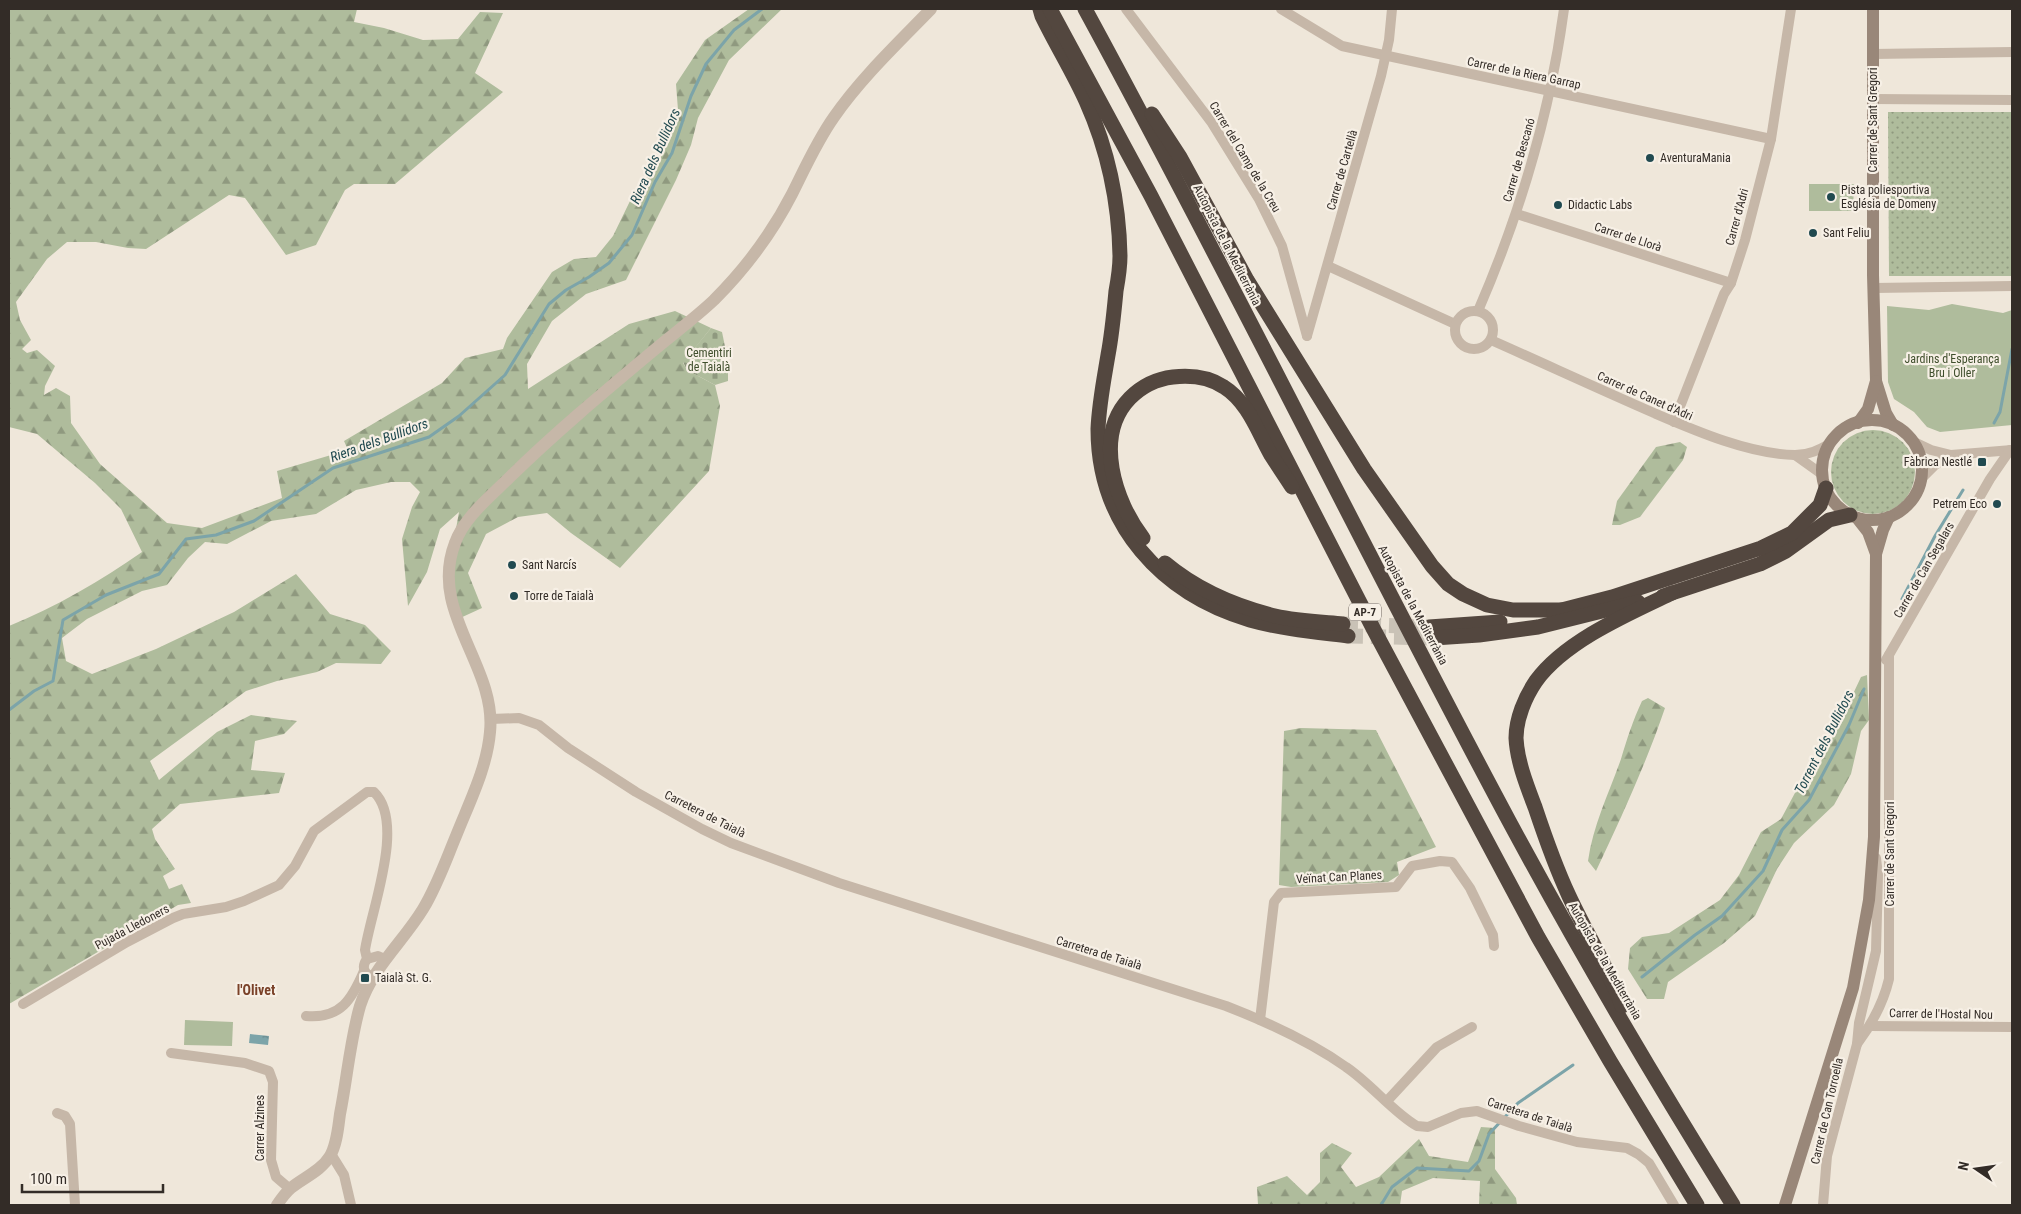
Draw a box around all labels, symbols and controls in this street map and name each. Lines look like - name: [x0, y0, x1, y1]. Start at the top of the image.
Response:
- street label: Carrer de la Riera Garrap: [1466, 54, 1582, 92]
- street label: Carrer de Sant Gregori: [1866, 68, 1880, 172]
- street label: Carrer del Camp de la Creu: [1206, 99, 1284, 215]
- water label: Riera dels Bullidors: [627, 106, 683, 206]
- street label: Carrer de Bescanó: [1500, 116, 1538, 204]
- street label: Carrer de Cartellà: [1324, 128, 1360, 212]
- place label: AventuraMania: [1660, 151, 1731, 165]
- marker: AventuraMania: [1644, 152, 1656, 164]
- street label: Autopista de la Mediterrània: [1190, 182, 1264, 308]
- place label: Pista poliesportiva Església de Domeny: [1841, 183, 1936, 211]
- street label: Carrer d'Adri: [1723, 187, 1751, 247]
- marker: Pista poliesportiva Església de Domeny: [1825, 191, 1837, 203]
- place label: Didactic Labs: [1568, 198, 1632, 212]
- marker: Didactic Labs: [1552, 199, 1564, 211]
- street label: Carrer de Llorà: [1593, 220, 1664, 255]
- place label: Sant Feliu: [1823, 226, 1870, 240]
- marker: Sant Feliu: [1807, 227, 1819, 239]
- park label: Cementiri de Taialà: [686, 346, 732, 374]
- park label: Jardins d'Esperança Bru i Oller: [1904, 352, 2000, 380]
- street label: Carrer de Canet d'Adri: [1595, 369, 1695, 423]
- water label: Riera dels Bullidors: [328, 415, 430, 465]
- place label: Fàbrica Nestlé: [1904, 455, 1972, 469]
- marker: Fàbrica Nestlé: [1976, 456, 1988, 468]
- place label: Petrem Eco: [1933, 497, 1987, 511]
- marker: Petrem Eco: [1991, 498, 2003, 510]
- street label: Carrer de Can Segalars: [1891, 520, 1957, 620]
- street label: Autopista de la Mediterrània: [1375, 543, 1451, 667]
- place label: Sant Narcís: [522, 558, 577, 572]
- marker: Sant Narcís: [506, 559, 518, 571]
- place label: Torre de Taialà: [524, 589, 594, 603]
- marker: Torre de Taialà: [508, 590, 520, 602]
- road number: AP-7: [1349, 604, 1381, 620]
- water label: Torrent dels Bullidors: [1791, 687, 1857, 797]
- street label: Carretera de Taialà: [662, 788, 748, 841]
- street label: Carrer de Sant Gregori: [1883, 802, 1897, 906]
- street label: Veïnat Can Planes: [1296, 868, 1382, 886]
- street label: Autopista de la Mediterrània: [1566, 900, 1645, 1023]
- street label: Pujada Lledoners: [93, 902, 171, 952]
- street label: Carretera de Taialà: [1054, 933, 1144, 973]
- place label: Taialà St. G.: [375, 971, 432, 985]
- marker: Taialà St. G.: [359, 972, 371, 984]
- district label: l'Olivet: [237, 982, 275, 998]
- street label: Carrer de l'Hostal Nou: [1889, 1006, 1993, 1022]
- street label: Carrer de Can Torroella: [1808, 1056, 1846, 1166]
- street label: Carrer Alzines: [253, 1095, 267, 1161]
- street label: Carretera de Taialà: [1486, 1095, 1575, 1135]
- north arrow: [1951, 1144, 2001, 1194]
- text: N: [1955, 1160, 1972, 1172]
- scale bar: [22, 1162, 164, 1194]
- text: 100 m: [30, 1170, 67, 1188]

